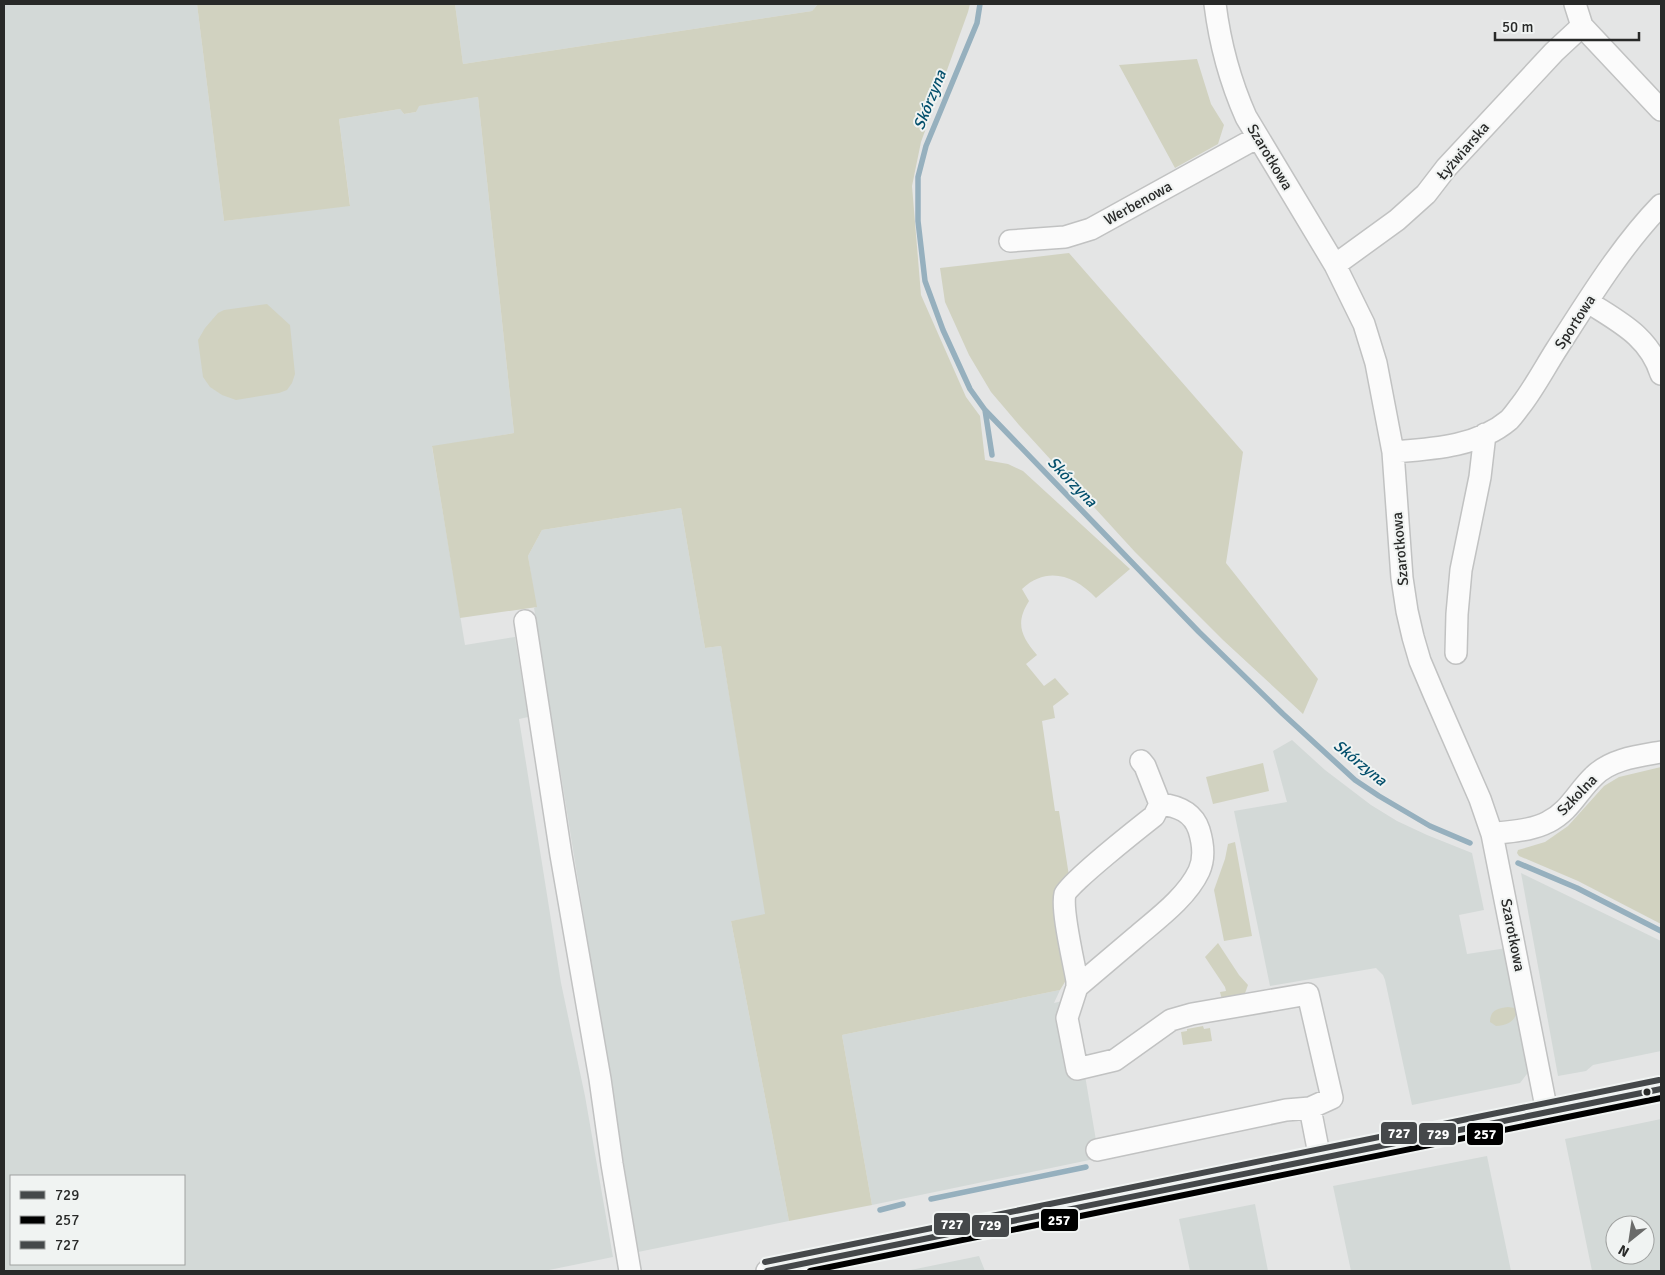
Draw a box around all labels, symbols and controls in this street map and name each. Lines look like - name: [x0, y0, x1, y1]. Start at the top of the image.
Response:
- scale bar: [1495, 10, 1639, 42]
- text: 50 m: [1502, 18, 1533, 36]
- water label: Skórzyna: [909, 67, 951, 133]
- street label: Łyżwiarska: [1433, 118, 1493, 184]
- street label: Szarotkowa: [1243, 121, 1297, 193]
- street label: Werbenowa: [1101, 177, 1175, 229]
- street label: Sportowa: [1551, 292, 1599, 352]
- water label: Skórzyna: [1043, 453, 1101, 512]
- street label: Szarotkowa: [1388, 511, 1412, 587]
- water label: Skórzyna: [1329, 736, 1391, 791]
- street label: Szkolna: [1553, 771, 1601, 819]
- street label: Szarotkowa: [1497, 897, 1529, 973]
- unlabelled marker: [1642, 1087, 1652, 1097]
- line badge: 727: [1380, 1121, 1418, 1145]
- line badge: 729: [1418, 1122, 1457, 1146]
- line badge: 257: [1466, 1122, 1504, 1146]
- text: 727: [1388, 1125, 1411, 1142]
- text: 729: [1427, 1126, 1450, 1143]
- text: 257: [1474, 1126, 1497, 1143]
- legend: [10, 1175, 185, 1265]
- text: 729: [55, 1186, 79, 1204]
- line badge: 257: [1040, 1208, 1079, 1232]
- text: 257: [55, 1211, 79, 1229]
- line badge: 727: [933, 1212, 971, 1236]
- text: 257: [1048, 1212, 1071, 1229]
- line badge: 729: [971, 1214, 1010, 1238]
- north arrow: [1605, 1215, 1655, 1265]
- text: 727: [941, 1216, 964, 1233]
- text: 729: [979, 1217, 1002, 1234]
- text: 727: [55, 1236, 79, 1254]
- text: N: [1615, 1241, 1632, 1261]

